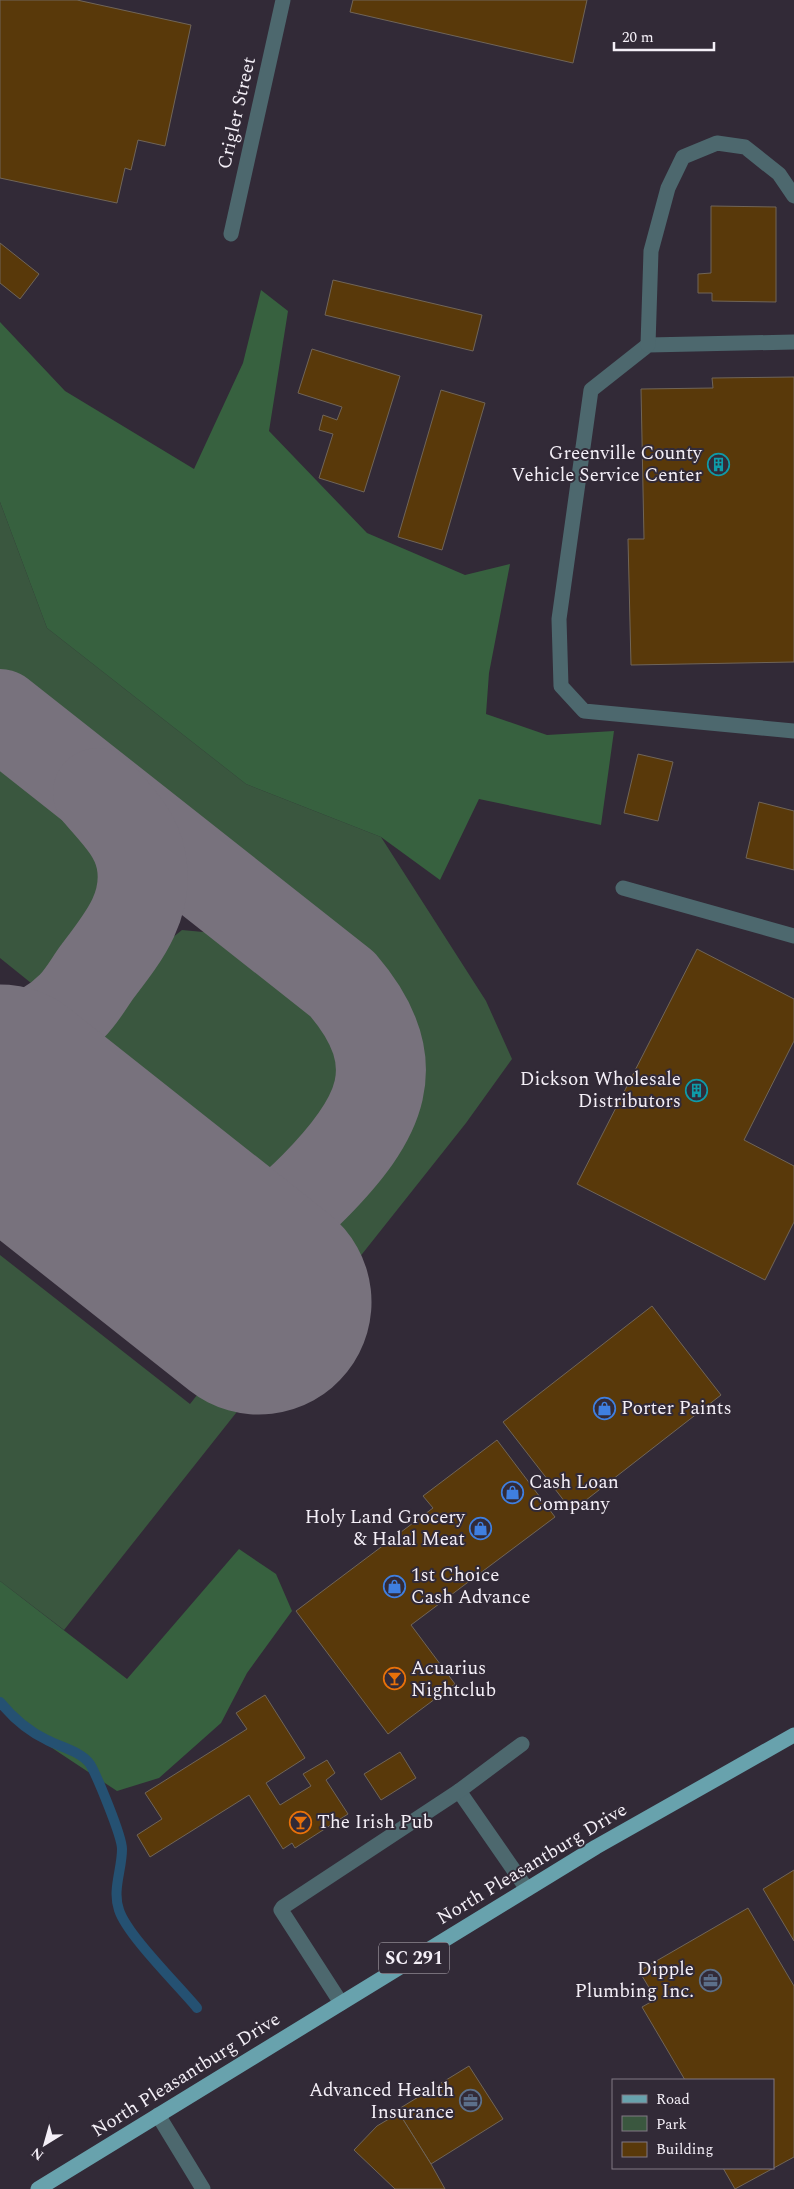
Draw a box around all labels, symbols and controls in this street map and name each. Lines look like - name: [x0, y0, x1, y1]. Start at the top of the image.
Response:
- scale bar: [614, 20, 714, 52]
- text: 20 m: [622, 26, 654, 49]
- street label: Crigler Street: [210, 54, 264, 172]
- place label: Greenville County Vehicle Service Center: [511, 439, 703, 490]
- building icon: Greenville County Vehicle Service Center: [706, 452, 730, 476]
- place label: Dickson Wholesale Distributors: [520, 1065, 681, 1116]
- building icon: Dickson Wholesale Distributors: [685, 1078, 709, 1102]
- place label: Porter Paints: [621, 1394, 732, 1423]
- shop icon: Porter Paints: [593, 1396, 617, 1420]
- place label: Cash Loan Company: [529, 1468, 619, 1519]
- shop icon: Cash Loan Company: [501, 1481, 525, 1505]
- place label: Holy Land Grocery & Halal Meat: [305, 1503, 466, 1554]
- shop icon: Holy Land Grocery & Halal Meat: [469, 1516, 493, 1540]
- place label: 1st Choice Cash Advance: [411, 1561, 530, 1612]
- shop icon: 1st Choice Cash Advance: [383, 1574, 407, 1598]
- place label: Acuarius Nightclub: [411, 1654, 496, 1705]
- bar icon: Acuarius Nightclub: [383, 1667, 407, 1691]
- street label: North Pleasantburg Drive: [431, 1796, 633, 1932]
- place label: The Irish Pub: [317, 1808, 433, 1837]
- bar icon: The Irish Pub: [289, 1810, 313, 1834]
- road number: SC 291: [379, 1942, 449, 1974]
- place label: Dipple Plumbing Inc.: [575, 1955, 694, 2006]
- office icon: Dipple Plumbing Inc.: [698, 1968, 722, 1992]
- street label: North Pleasantburg Drive: [86, 2005, 286, 2145]
- place label: Advanced Health Insurance: [309, 2076, 454, 2127]
- legend: [612, 2079, 774, 2169]
- text: Road: [656, 2088, 690, 2111]
- office icon: Advanced Health Insurance: [458, 2089, 482, 2113]
- text: Park: [656, 2113, 687, 2136]
- north arrow: [20, 2119, 70, 2169]
- text: Building: [656, 2138, 713, 2161]
- text: N: [27, 2142, 48, 2166]

